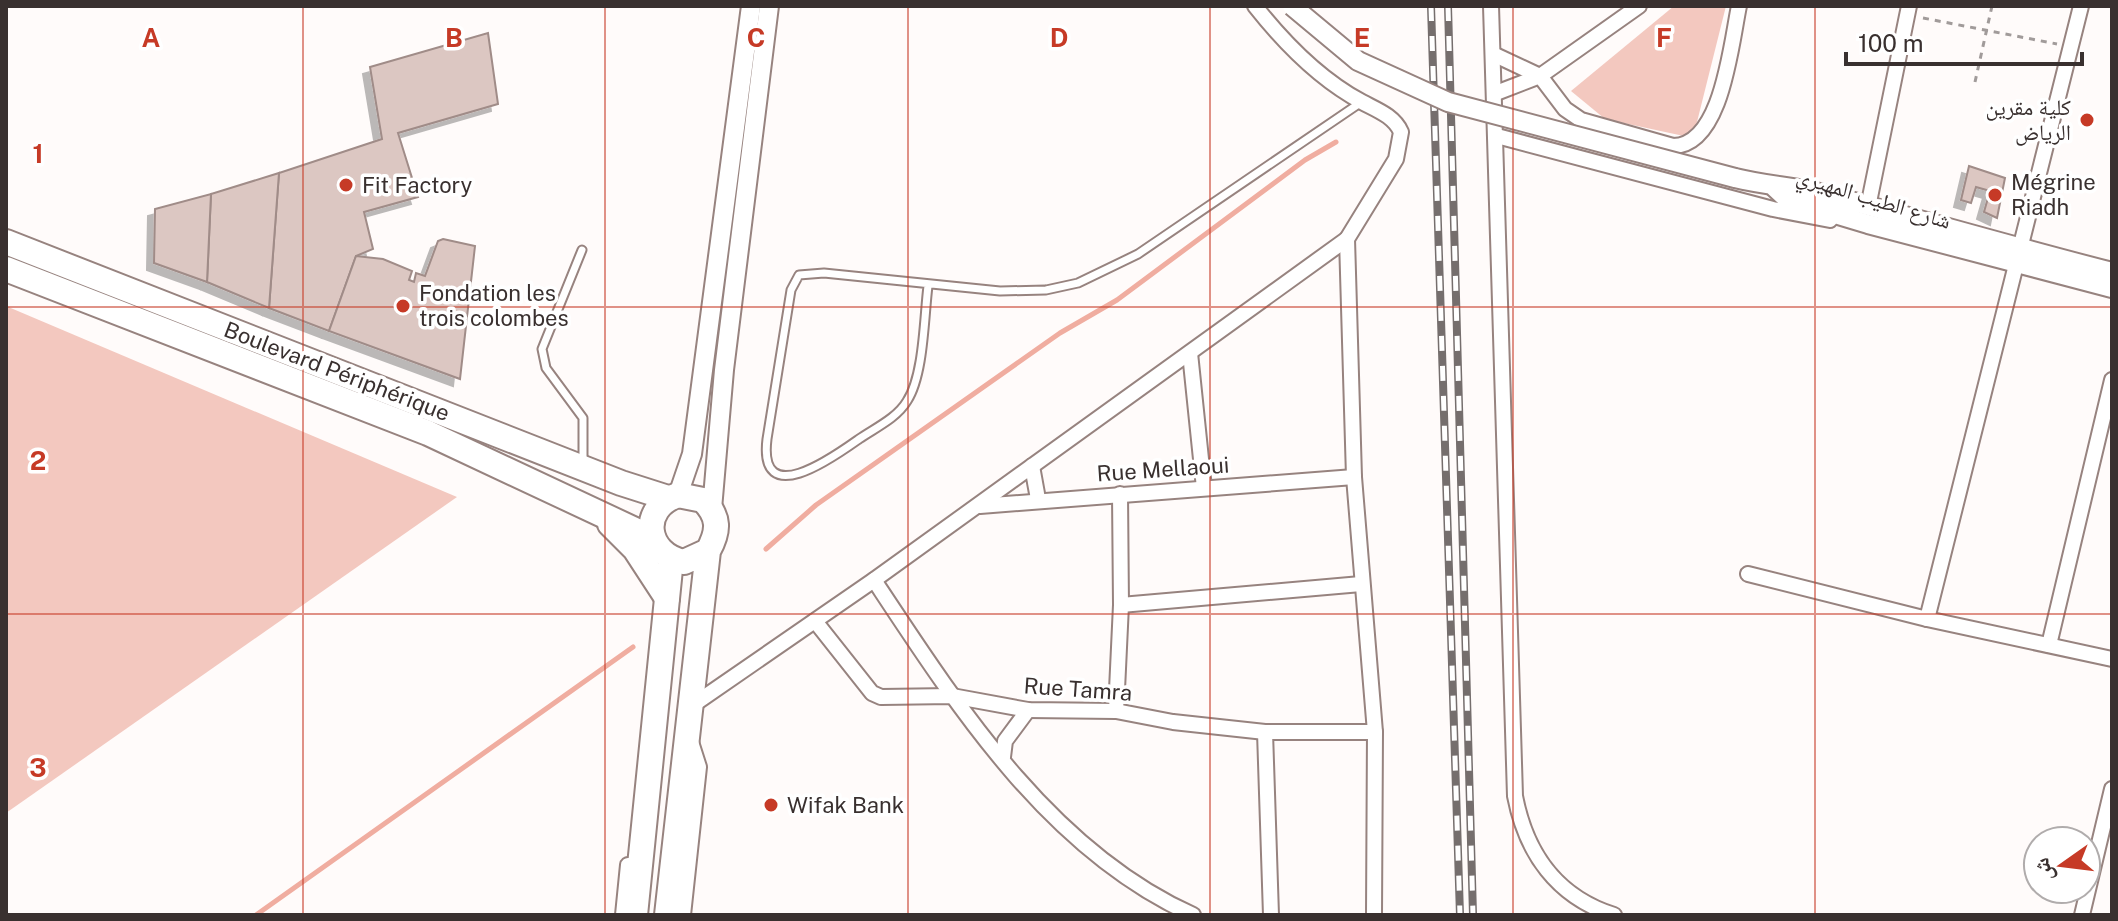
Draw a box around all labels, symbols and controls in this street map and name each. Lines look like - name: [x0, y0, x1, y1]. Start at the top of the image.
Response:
- scale bar: [1846, 16, 2082, 66]
- text: A: [142, 22, 161, 53]
- text: B: [445, 22, 463, 53]
- text: C: [747, 22, 765, 53]
- text: D: [1050, 22, 1068, 53]
- text: E: [1354, 22, 1370, 53]
- text: F: [1656, 22, 1672, 53]
- text: 100 m: [1858, 29, 1924, 57]
- place label: كلية مقرين الرياض: [1985, 94, 2071, 146]
- marker: كلية مقرين الرياض: [2078, 111, 2096, 129]
- text: 1: [32, 138, 44, 169]
- street label: شارع الطيب المهيري: [1792, 162, 1954, 238]
- place label: Mégrine Riadh: [2011, 169, 2096, 220]
- place label: Fit Factory: [362, 172, 472, 198]
- marker: Fit Factory: [337, 176, 355, 194]
- marker: Mégrine Riadh: [1986, 186, 2004, 204]
- place label: Fondation les trois colombes: [419, 280, 569, 331]
- marker: Fondation les trois colombes: [394, 297, 412, 315]
- street label: Boulevard Périphérique: [221, 316, 453, 426]
- text: 2: [30, 445, 46, 476]
- street label: Rue Mellaoui: [1096, 451, 1230, 487]
- street label: Rue Tamra: [1023, 672, 1133, 706]
- text: 3: [29, 752, 47, 783]
- place label: Wifak Bank: [787, 792, 904, 818]
- marker: Wifak Bank: [762, 796, 780, 814]
- north arrow: [2022, 825, 2102, 905]
- text: ش: [2027, 855, 2059, 884]

